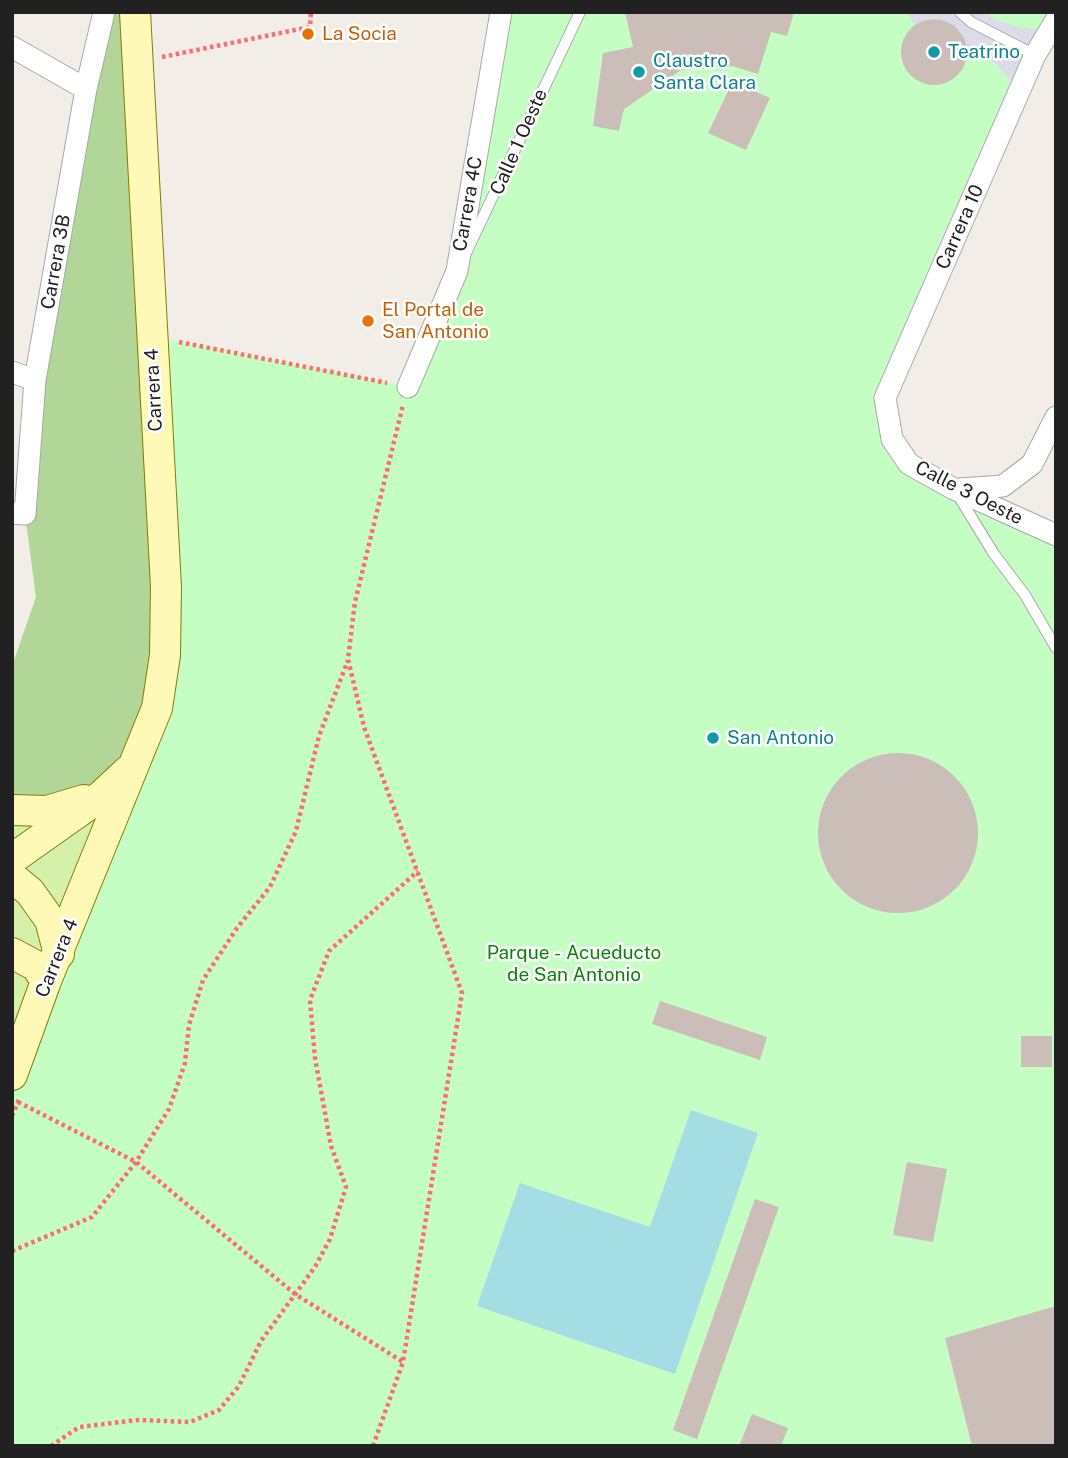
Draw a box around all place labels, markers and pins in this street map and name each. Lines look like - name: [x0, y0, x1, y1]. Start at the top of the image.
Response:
- place label: La Socia: [322, 23, 397, 45]
- marker: La Socia: [300, 26, 316, 42]
- place label: Teatrino: [948, 41, 1020, 63]
- marker: Teatrino: [926, 44, 942, 60]
- place label: Claustro Santa Clara: [653, 50, 756, 94]
- marker: Claustro Santa Clara: [631, 64, 647, 80]
- place label: El Portal de San Antonio: [382, 299, 489, 343]
- marker: El Portal de San Antonio: [360, 313, 376, 329]
- place label: San Antonio: [727, 727, 834, 749]
- marker: San Antonio: [705, 730, 721, 746]

